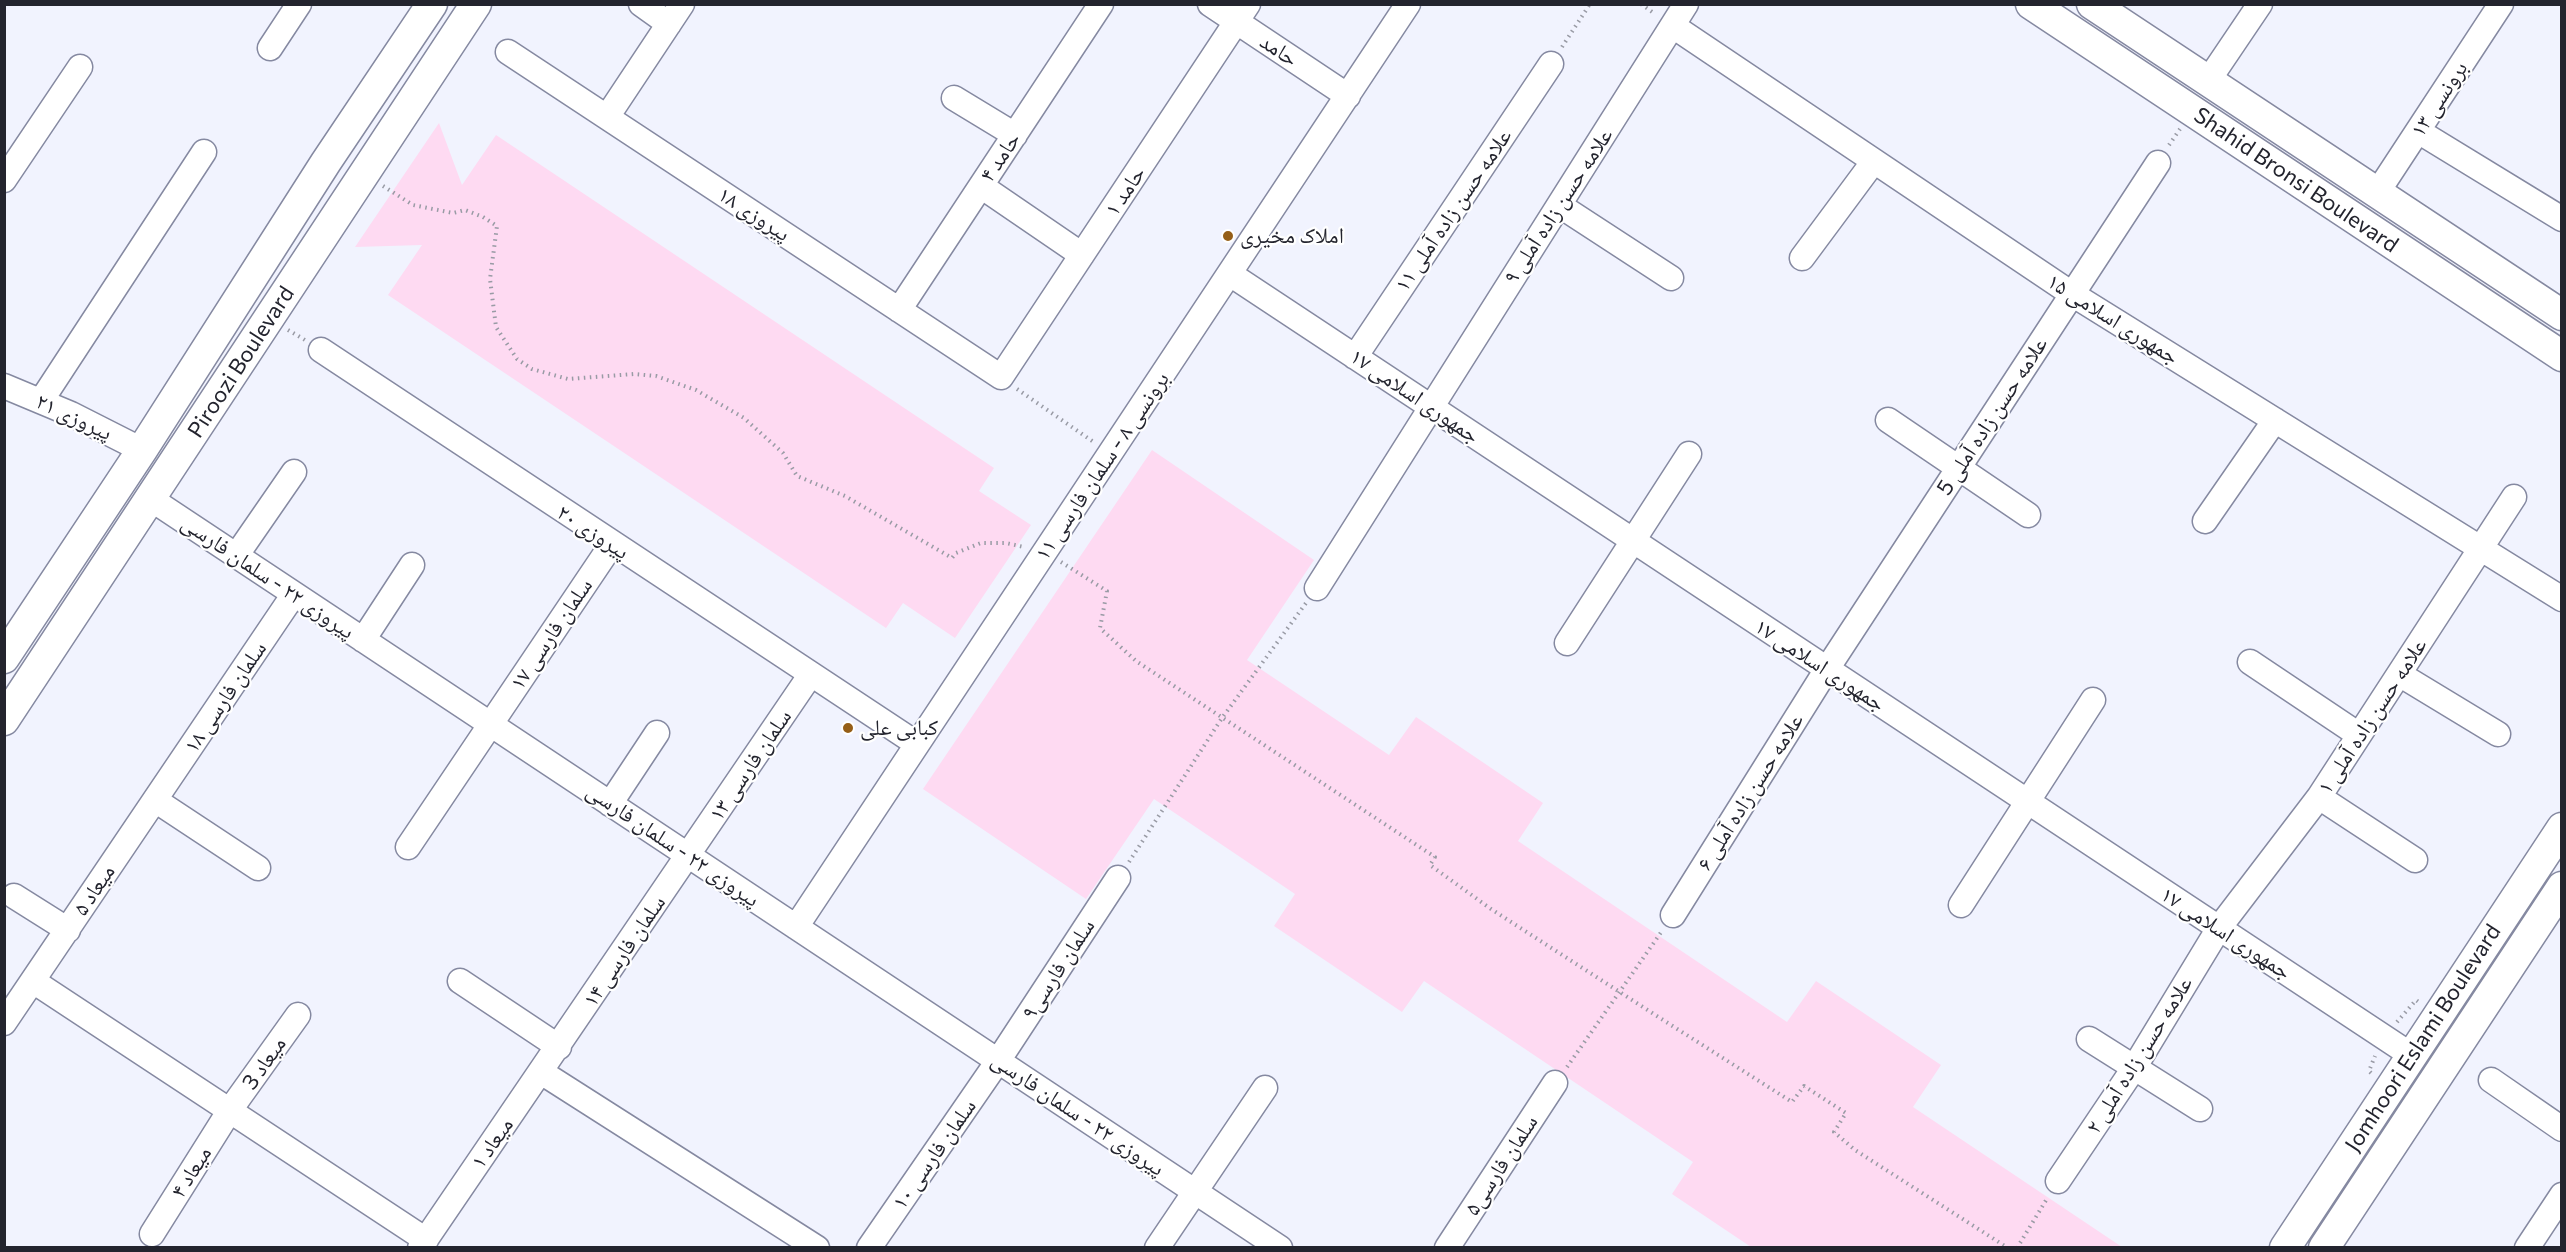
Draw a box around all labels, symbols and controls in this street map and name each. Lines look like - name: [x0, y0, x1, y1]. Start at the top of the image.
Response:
- street label: حامد: [1255, 28, 1303, 72]
- street label: برونسی ۱۳: [2405, 56, 2473, 142]
- street label: Shahid Bronsi Boulevard: [2189, 102, 2403, 258]
- street label: علامه حسن زاده آملی ۹: [1498, 123, 1618, 289]
- street label: علامه حسن زاده آملی ۱۱: [1389, 124, 1517, 296]
- street label: حامد ۴: [974, 127, 1026, 187]
- street label: حامد ۱: [1099, 161, 1151, 221]
- street label: پیروزی ۱۸: [713, 181, 795, 247]
- place label: املاک مخیری: [1240, 223, 1344, 249]
- marker: املاک مخیری: [1221, 229, 1235, 243]
- street label: جمهوری اسلامی ۱۵: [2042, 268, 2184, 370]
- street label: Piroozi Boulevard: [182, 281, 300, 443]
- street label: علامه حسن زاده آملی 5: [1931, 332, 2053, 500]
- street label: جمهوری اسلامی ۱۷: [1345, 343, 1485, 449]
- street label: برونسی ۸ - سلمان فارسی ۱۱: [1029, 367, 1175, 565]
- street label: پیروزی ۲۱: [32, 388, 116, 446]
- street label: پیروزی ۲۰: [552, 499, 634, 565]
- street label: پیروزی ۲۲ - سلمان فارسی: [176, 509, 360, 645]
- street label: سلمان فارسی ۱۷: [504, 573, 598, 695]
- street label: جمهوری اسلامی ۱۷: [1750, 613, 1890, 717]
- street label: علامه حسن زاده آملی ۱: [2312, 633, 2432, 799]
- street label: سلمان فارسی ۱۸: [178, 636, 272, 758]
- street label: سلمان فارسی ۱۳: [703, 704, 797, 826]
- street label: علامه حسن زاده آملی ۶: [1691, 709, 1809, 875]
- place label: کبابی علی: [860, 715, 938, 741]
- marker: کبابی علی: [841, 721, 855, 735]
- street label: پیروزی ۲۲ - سلمان فارسی: [581, 777, 765, 913]
- street label: میعاد ۵: [67, 859, 121, 921]
- street label: جمهوری اسلامی ۱۷: [2156, 881, 2296, 985]
- street label: سلمان فارسی ۱۴: [577, 890, 671, 1012]
- street label: سلمان فارسی۹: [1016, 914, 1100, 1024]
- street label: Jomhoori Eslami Boulevard: [2340, 919, 2506, 1157]
- street label: علامه حسن زاده آملی ۲: [2080, 972, 2198, 1138]
- street label: میعاد 3: [236, 1031, 292, 1095]
- street label: پیروزی ۲۲ - سلمان فارسی: [986, 1046, 1170, 1182]
- street label: سلمان فارسی ۱۰: [886, 1094, 982, 1214]
- street label: سلمان فارسی۵: [1459, 1110, 1543, 1220]
- street label: میعاد ۱: [465, 1113, 519, 1173]
- street label: میعاد ۴: [165, 1141, 217, 1203]

